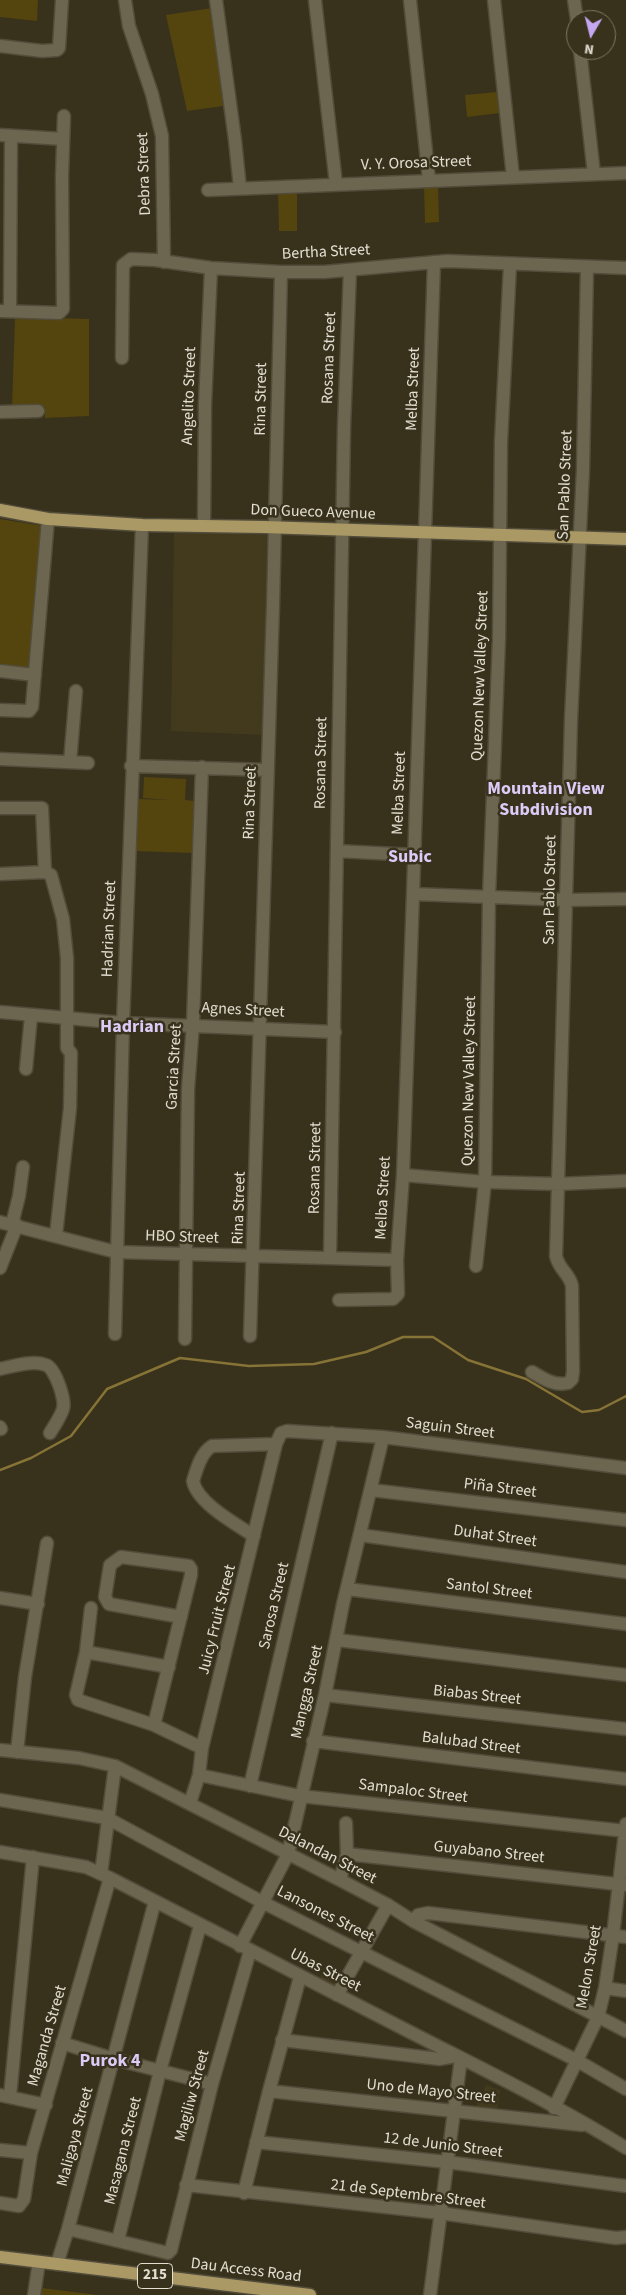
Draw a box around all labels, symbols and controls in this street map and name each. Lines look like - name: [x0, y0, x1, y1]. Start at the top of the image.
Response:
- north arrow: [566, 10, 616, 60]
- text: N: [583, 38, 595, 59]
- street label: Debra Street: [134, 132, 156, 216]
- street label: V. Y. Orosa Street: [360, 152, 472, 176]
- street label: Bertha Street: [281, 241, 371, 265]
- street label: Rosana Street: [319, 311, 341, 405]
- street label: Angelito Street: [179, 347, 201, 445]
- street label: Melba Street: [403, 347, 425, 431]
- street label: Rina Street: [252, 362, 272, 436]
- street label: San Pablo Street: [554, 430, 578, 540]
- street label: Don Gueco Avenue: [250, 501, 376, 525]
- street label: Quezon New Valley Street: [468, 590, 494, 762]
- street label: Rosana Street: [312, 717, 332, 809]
- street label: Melba Street: [389, 751, 411, 835]
- street label: Rina Street: [240, 766, 262, 840]
- district label: Mountain View Subdivision: [487, 779, 605, 822]
- street label: San Pablo Street: [540, 835, 562, 945]
- district label: Subic: [388, 847, 432, 869]
- street label: Hadrian Street: [99, 880, 121, 978]
- street label: Quezon New Valley Street: [459, 996, 481, 1166]
- street label: Agnes Street: [201, 999, 285, 1023]
- district label: Hadrian: [100, 1017, 164, 1039]
- street label: Garcia Street: [163, 1024, 187, 1110]
- street label: Rosana Street: [306, 1122, 326, 1214]
- street label: Melba Street: [372, 1156, 396, 1240]
- street label: Rina Street: [229, 1171, 251, 1245]
- street label: HBO Street: [145, 1227, 219, 1249]
- street label: Saguin Street: [404, 1414, 496, 1444]
- street label: Piña Street: [463, 1475, 537, 1503]
- street label: Duhat Street: [452, 1522, 538, 1552]
- street label: Sarosa Street: [256, 1561, 294, 1651]
- street label: Juicy Fruit Street: [195, 1563, 241, 1677]
- street label: Santol Street: [445, 1575, 533, 1605]
- street label: Mangga Street: [288, 1643, 328, 1741]
- street label: Biabas Street: [432, 1682, 522, 1710]
- street label: Balubad Street: [421, 1728, 521, 1760]
- street label: Sampaloc Street: [357, 1776, 469, 1808]
- street label: Dalandan Street: [275, 1823, 379, 1889]
- street label: Guyabano Street: [433, 1838, 545, 1868]
- street label: Lansones Street: [273, 1882, 377, 1948]
- street label: Melon Street: [573, 1924, 607, 2010]
- street label: Ubas Street: [286, 1945, 364, 1997]
- street label: Maganda Street: [24, 1983, 72, 2089]
- street label: Magiliw Street: [171, 2048, 215, 2144]
- district label: Purok 4: [80, 2051, 140, 2073]
- street label: Uno de Mayo Street: [365, 2076, 497, 2108]
- street label: Maligaya Street: [54, 2085, 98, 2189]
- street label: Masagana Street: [101, 2095, 147, 2207]
- street label: 12 de Junio Street: [382, 2129, 504, 2163]
- street label: 21 de Septembre Street: [329, 2176, 487, 2214]
- street label: Dau Access Road: [190, 2255, 302, 2287]
- road number: 215: [138, 2264, 172, 2288]

